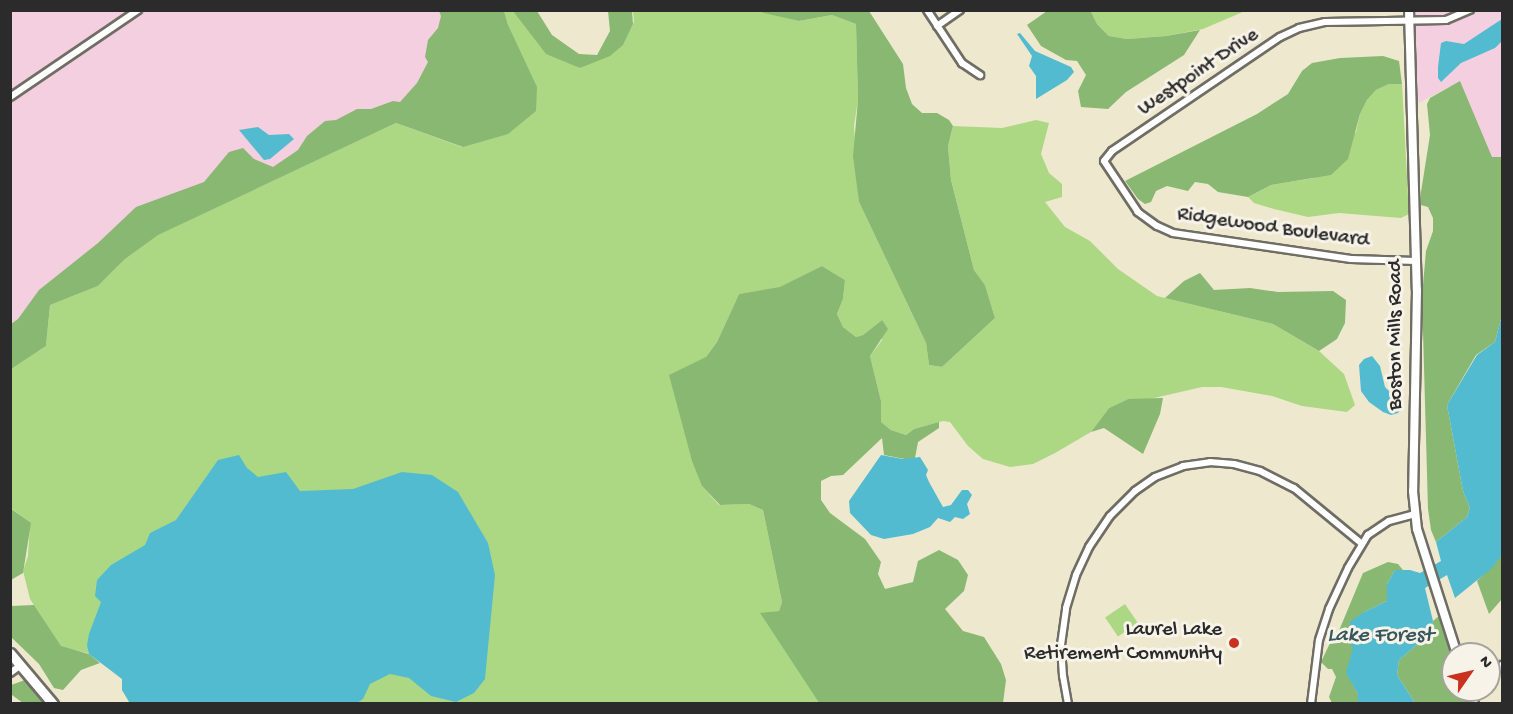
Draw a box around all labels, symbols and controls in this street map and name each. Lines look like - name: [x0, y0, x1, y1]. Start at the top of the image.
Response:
- street label: Westpoint Drive: [1134, 23, 1264, 123]
- street label: Ridgewood Boulevard: [1175, 203, 1371, 255]
- street label: Boston Mills Road: [1384, 260, 1410, 410]
- place label: Laurel Lake Retirement Community: [1024, 618, 1222, 668]
- water label: Lake Forest: [1327, 624, 1433, 650]
- marker: Laurel Lake Retirement Community: [1227, 636, 1241, 650]
- north arrow: [1441, 642, 1501, 702]
- text: N: [1474, 653, 1495, 672]

